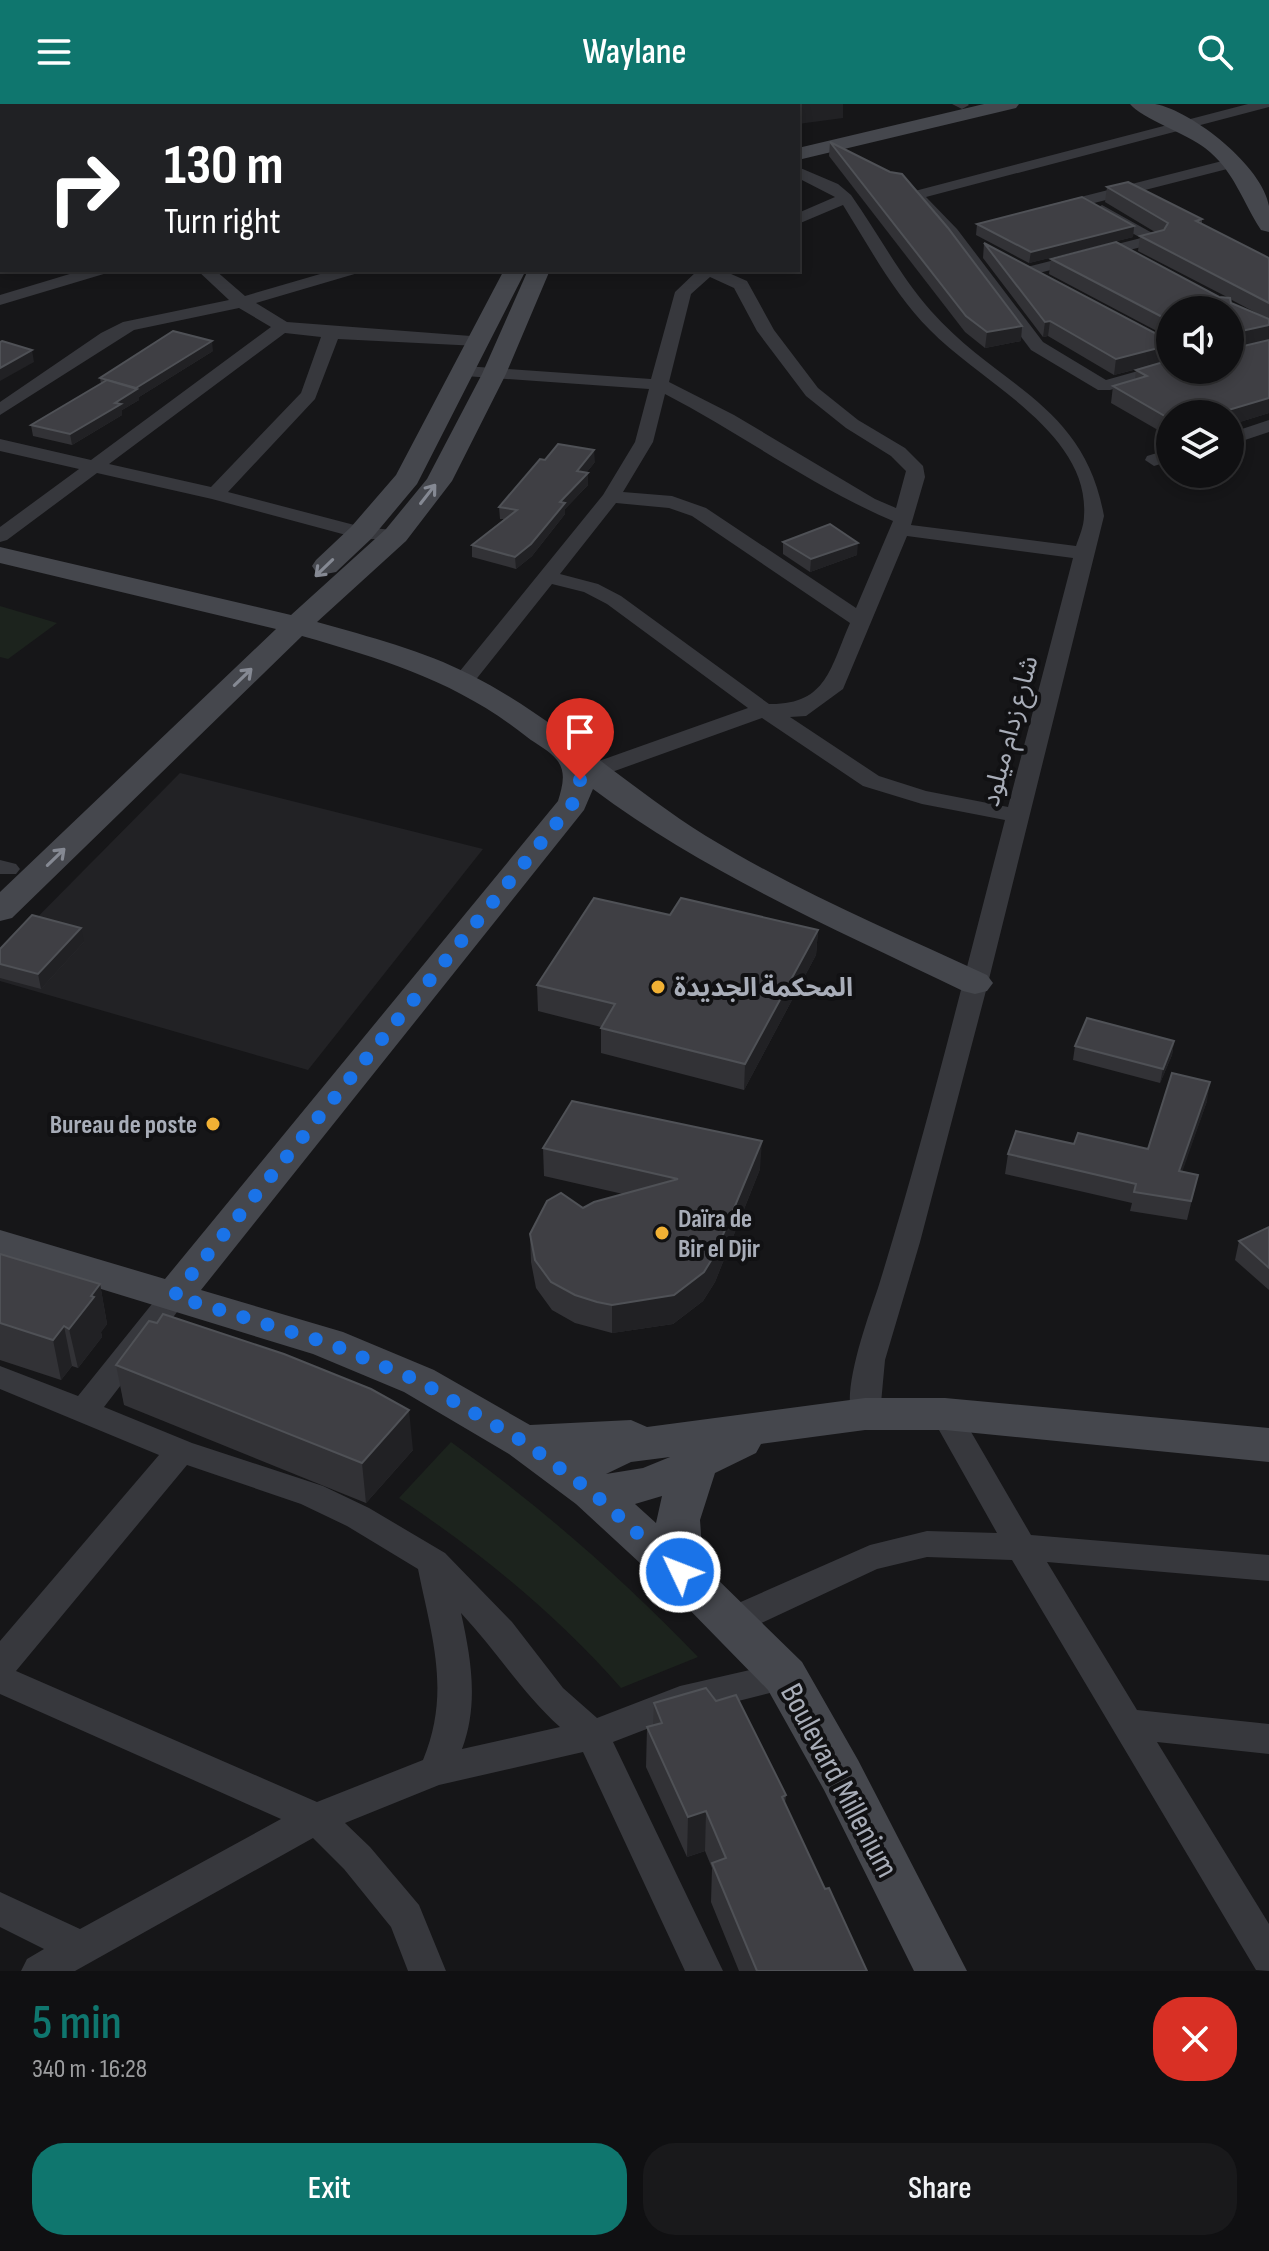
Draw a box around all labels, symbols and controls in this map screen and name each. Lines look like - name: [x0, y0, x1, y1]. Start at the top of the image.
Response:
- icon: menu: [32, 30, 76, 74]
- icon: search: [1193, 30, 1237, 74]
- text: Waylane: [582, 31, 687, 74]
- text: 130 m: [164, 133, 284, 200]
- icon: right: [32, 136, 136, 240]
- text: Turn right: [164, 201, 281, 244]
- map controls: [1156, 296, 1244, 488]
- button: sound: [1156, 296, 1244, 384]
- button: layers: [1156, 400, 1244, 488]
- one-way arrow: [419, 484, 437, 505]
- one-way arrow: [314, 559, 334, 578]
- street label: شارع زدام ميلود: [975, 653, 1048, 811]
- one-way arrow: [233, 668, 253, 686]
- pin: [546, 698, 614, 780]
- icon: arrive: [558, 710, 602, 754]
- one-way arrow: [46, 848, 65, 867]
- place label: المحكمة الجديدة: [674, 973, 853, 1004]
- marker: المحكمة الجديدة: [649, 978, 667, 996]
- place label: Bureau de poste: [50, 1110, 197, 1141]
- marker: Bureau de poste: [204, 1115, 222, 1133]
- place label: Daïra de Bir el Djir: [678, 1204, 760, 1265]
- marker: Daïra de Bir el Djir: [653, 1224, 671, 1242]
- position arrow: [638, 1530, 722, 1614]
- street label: Boulevard Millenium: [771, 1677, 906, 1884]
- text: 5 min: [32, 1995, 122, 2052]
- button: close: [1153, 1997, 1237, 2081]
- text: 340 m · 16:28: [32, 2054, 147, 2085]
- button: Exit: [32, 2143, 627, 2235]
- button: Share: [643, 2143, 1237, 2235]

